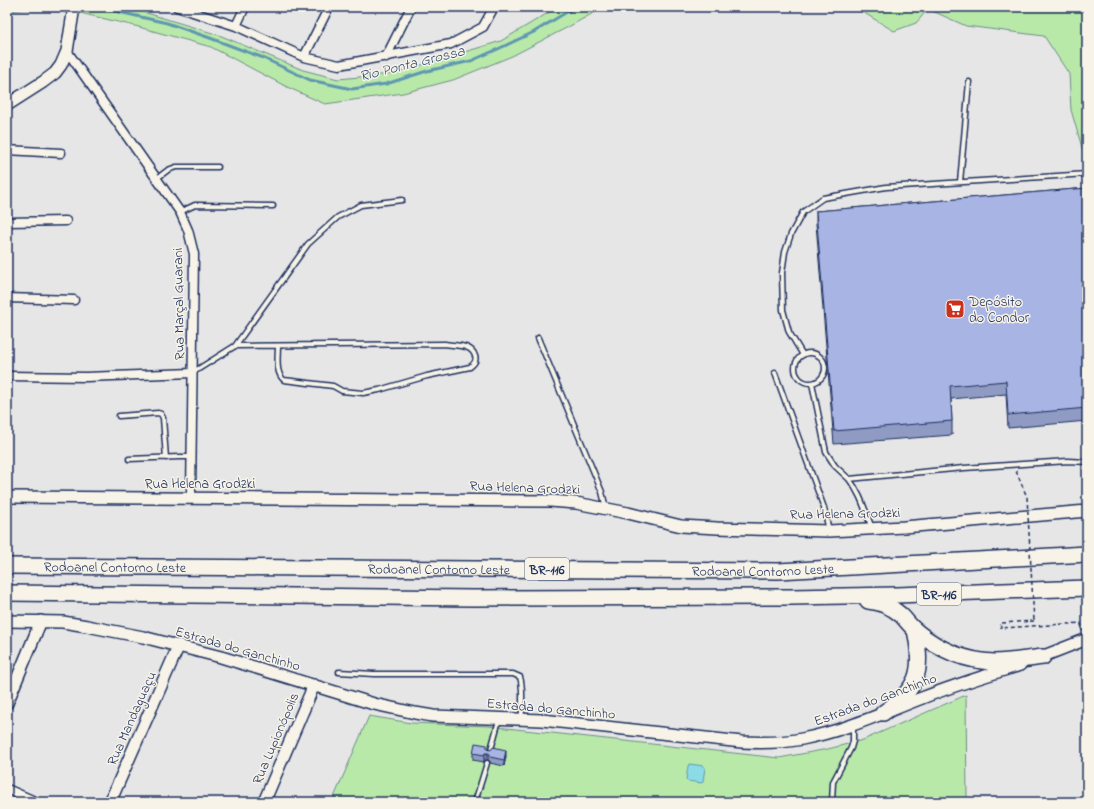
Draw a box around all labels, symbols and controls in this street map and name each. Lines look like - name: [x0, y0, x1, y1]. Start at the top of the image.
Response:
- water label: Rio Ponta Grossa: [357, 40, 468, 88]
- street label: Rua Marçal Guarani: [168, 248, 191, 360]
- place label: Depósito do Condor: [968, 292, 1030, 329]
- supermarket icon: Depósito do Condor: [944, 298, 966, 320]
- street label: Rua Helena Grodzki: [145, 474, 255, 495]
- street label: Rua Helena Grodzki: [469, 476, 581, 501]
- street label: Rua Helena Grodzki: [790, 503, 900, 526]
- street label: Rodoanel Contorno Leste: [44, 557, 187, 579]
- road number: BR-116: [525, 558, 569, 580]
- street label: Rodoanel Contorno Leste: [368, 559, 511, 581]
- street label: Rodoanel Contorno Leste: [692, 559, 835, 583]
- road number: BR-116: [917, 583, 961, 605]
- street label: Estrada do Ganchinho: [173, 622, 303, 677]
- street label: Rua Mandaguaçu: [102, 668, 163, 770]
- street label: Estrada do Ganchinho: [811, 668, 940, 732]
- street label: Rua Lupionópolis: [248, 689, 305, 788]
- street label: Estrada do Ganchinho: [486, 693, 616, 726]

